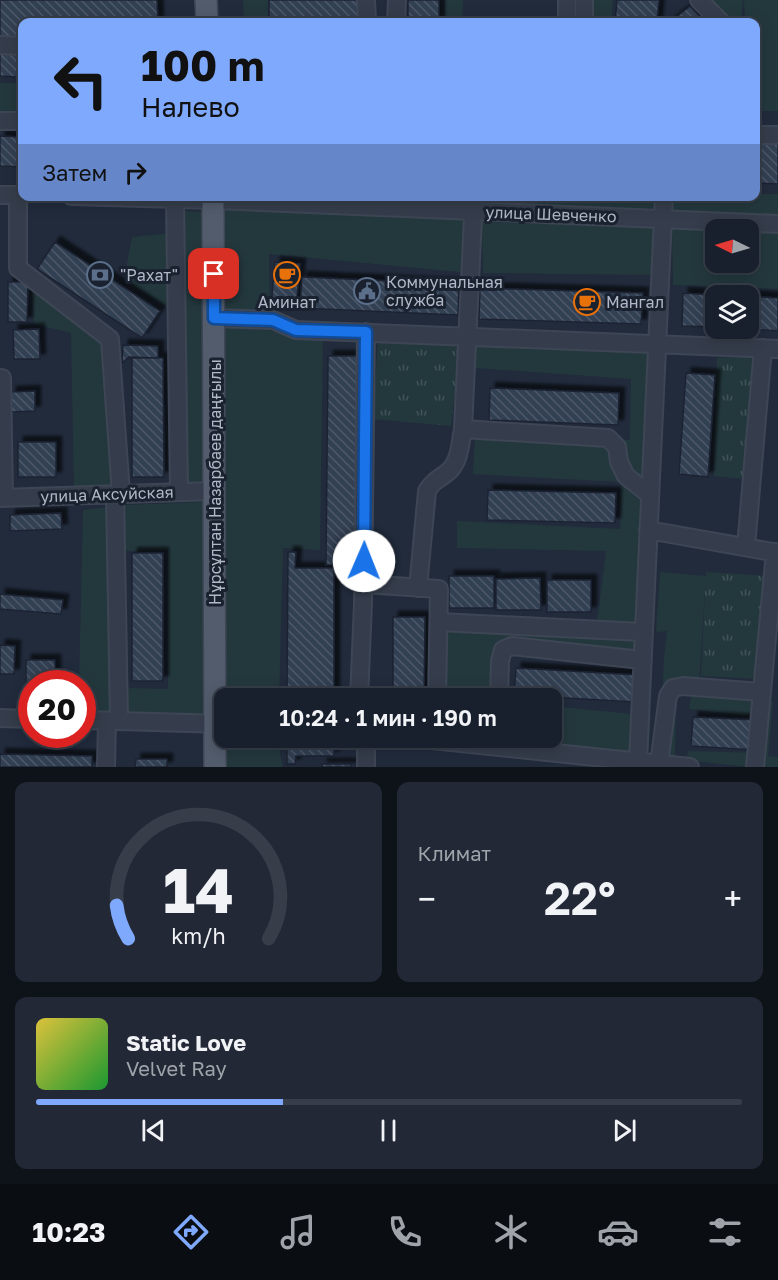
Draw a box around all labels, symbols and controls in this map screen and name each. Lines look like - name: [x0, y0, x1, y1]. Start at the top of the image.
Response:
- text: 100 m: [141, 40, 264, 90]
- icon: left: [42, 42, 120, 120]
- text: Налево: [141, 91, 240, 123]
- icon: right: [119, 156, 152, 189]
- text: Затем: [42, 159, 107, 186]
- street label: улица Шевченко: [485, 202, 617, 226]
- north arrow: [705, 219, 759, 273]
- map controls: [705, 219, 759, 339]
- pin: [188, 248, 239, 299]
- icon: arrive: [197, 257, 230, 290]
- bank icon: "Рахат": [85, 260, 115, 290]
- cafe icon: Аминат: [272, 260, 302, 290]
- place label: "Рахат": [120, 265, 178, 285]
- place label: Коммунальная служба: [386, 272, 503, 310]
- public building icon: Коммунальная служба: [352, 276, 382, 306]
- button: layers: [705, 285, 759, 339]
- cafe icon: Мангал: [572, 287, 602, 317]
- place label: Аминат: [258, 292, 316, 312]
- place label: Мангал: [606, 292, 664, 312]
- street label: Нұрсұлтан Назарбаев даңғылы: [205, 359, 225, 605]
- street label: улица Аксуйская: [40, 482, 174, 506]
- position arrow: [332, 529, 396, 593]
- speed limit sign: 20: [18, 670, 96, 748]
- text: 10:24 · 1 мин · 190 m: [279, 704, 497, 731]
- text: Климат: [418, 841, 491, 865]
- text: 14: [163, 852, 234, 927]
- text: 22°: [544, 871, 615, 925]
- text: −: [418, 879, 436, 918]
- text: +: [724, 879, 742, 918]
- text: km/h: [171, 923, 226, 949]
- text: Static Love: [126, 1029, 246, 1056]
- text: Velvet Ray: [126, 1056, 227, 1080]
- icon: previous: [137, 1114, 170, 1147]
- icon: pause: [372, 1114, 405, 1147]
- icon: next: [608, 1114, 641, 1147]
- icon: directions: [170, 1211, 212, 1253]
- icon: music: [277, 1211, 319, 1253]
- icon: phone: [384, 1211, 426, 1253]
- icon: climate: [490, 1211, 532, 1253]
- icon: car: [597, 1211, 639, 1253]
- icon: filters: [704, 1211, 746, 1253]
- text: 10:23: [32, 1216, 105, 1248]

